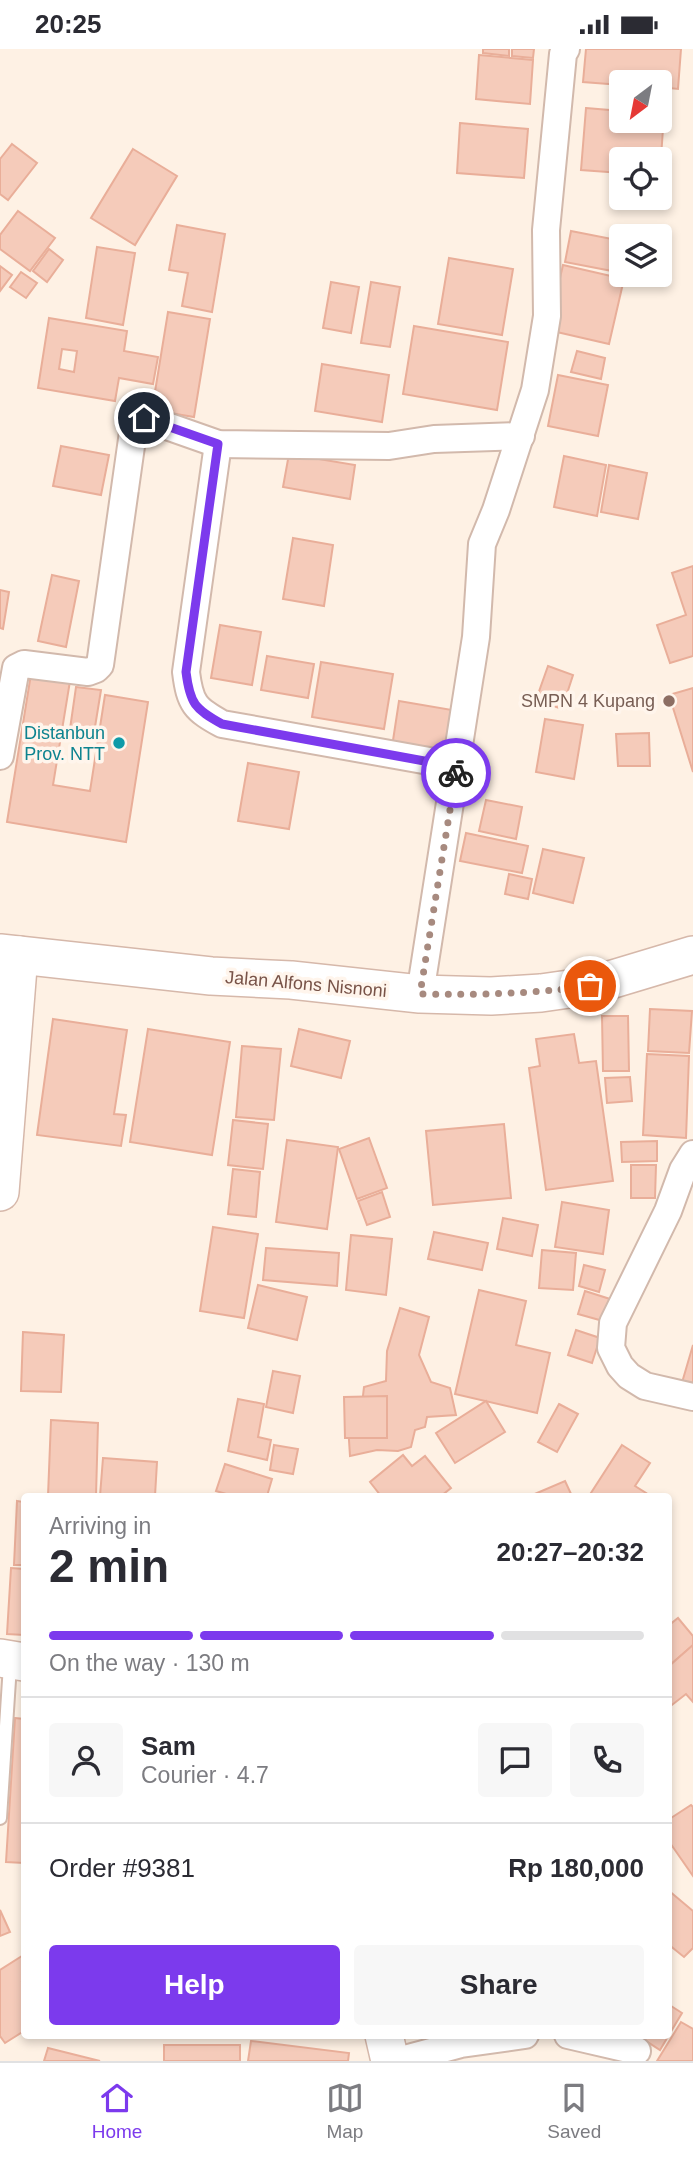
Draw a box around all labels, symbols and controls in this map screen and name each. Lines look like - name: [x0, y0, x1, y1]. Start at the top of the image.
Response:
- text: 20:25: [35, 9, 102, 39]
- north arrow: [609, 70, 672, 133]
- map controls: [609, 70, 672, 287]
- button: locate: [609, 147, 672, 210]
- button: layers: [609, 224, 672, 287]
- pin: [114, 388, 174, 448]
- icon: home: [125, 399, 163, 437]
- place label: SMPN 4 Kupang: [521, 691, 655, 711]
- marker: SMPN 4 Kupang: [661, 693, 677, 709]
- place label: Distanbun Prov. NTT: [24, 723, 105, 764]
- marker: Distanbun Prov. NTT: [111, 735, 127, 751]
- courier: [421, 738, 491, 808]
- icon: bike: [437, 754, 475, 792]
- pin: [560, 956, 620, 1016]
- street label: Jalan Alfons Nisnoni: [224, 967, 388, 1001]
- icon: bag: [571, 967, 609, 1005]
- text: Arriving in: [49, 1513, 151, 1539]
- text: 20:27–20:32: [497, 1537, 644, 1567]
- text: 2 min: [49, 1540, 169, 1592]
- text: On the way · 130 m: [49, 1650, 250, 1676]
- button: person: [49, 1723, 123, 1797]
- button: chat: [478, 1723, 552, 1797]
- button: phone: [570, 1723, 644, 1797]
- text: Sam: [141, 1731, 196, 1761]
- text: Courier · 4.7: [141, 1762, 269, 1788]
- text: Order #9381: [49, 1853, 195, 1883]
- text: Rp 180,000: [508, 1853, 644, 1883]
- button: Help: [49, 1945, 340, 2025]
- button: Share: [354, 1945, 644, 2025]
- tab: Home: [92, 2079, 142, 2143]
- tab: Map: [326, 2079, 364, 2143]
- tab: Saved: [547, 2079, 601, 2143]

